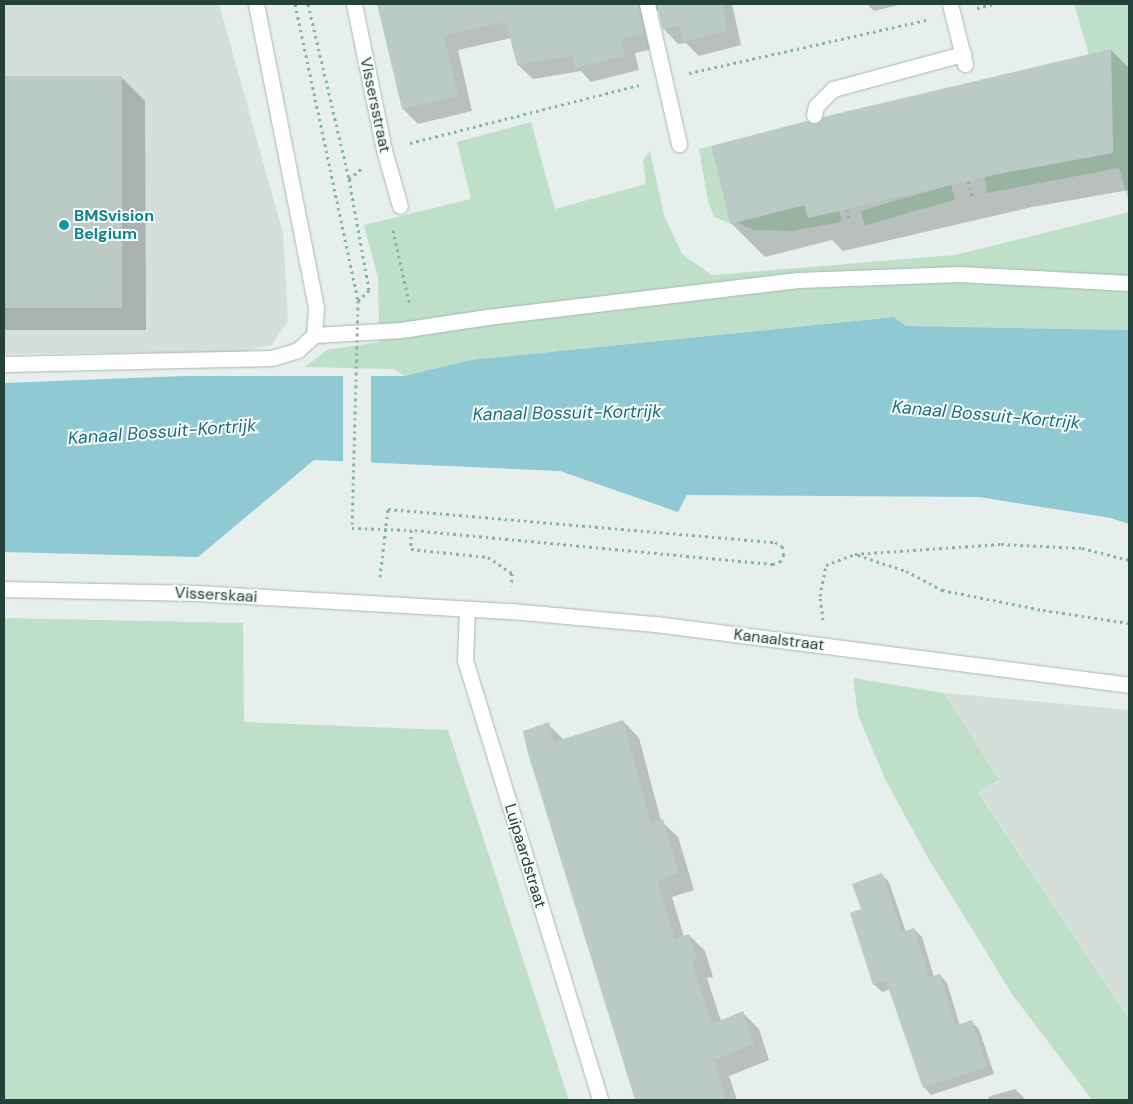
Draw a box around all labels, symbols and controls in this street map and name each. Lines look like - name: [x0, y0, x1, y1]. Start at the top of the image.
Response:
- street label: Vissersstraat: [356, 56, 394, 154]
- place label: BMSvision Belgium: [74, 206, 154, 244]
- marker: BMSvision Belgium: [58, 219, 70, 231]
- water label: Kanaal Bossuit-Kortrijk: [891, 396, 1081, 434]
- water label: Kanaal Bossuit-Kortrijk: [472, 401, 662, 425]
- water label: Kanaal Bossuit-Kortrijk: [67, 415, 257, 449]
- street label: Visserskaai: [174, 583, 258, 607]
- street label: Kanaalstraat: [733, 625, 825, 655]
- street label: Luipaardstraat: [500, 802, 550, 910]

